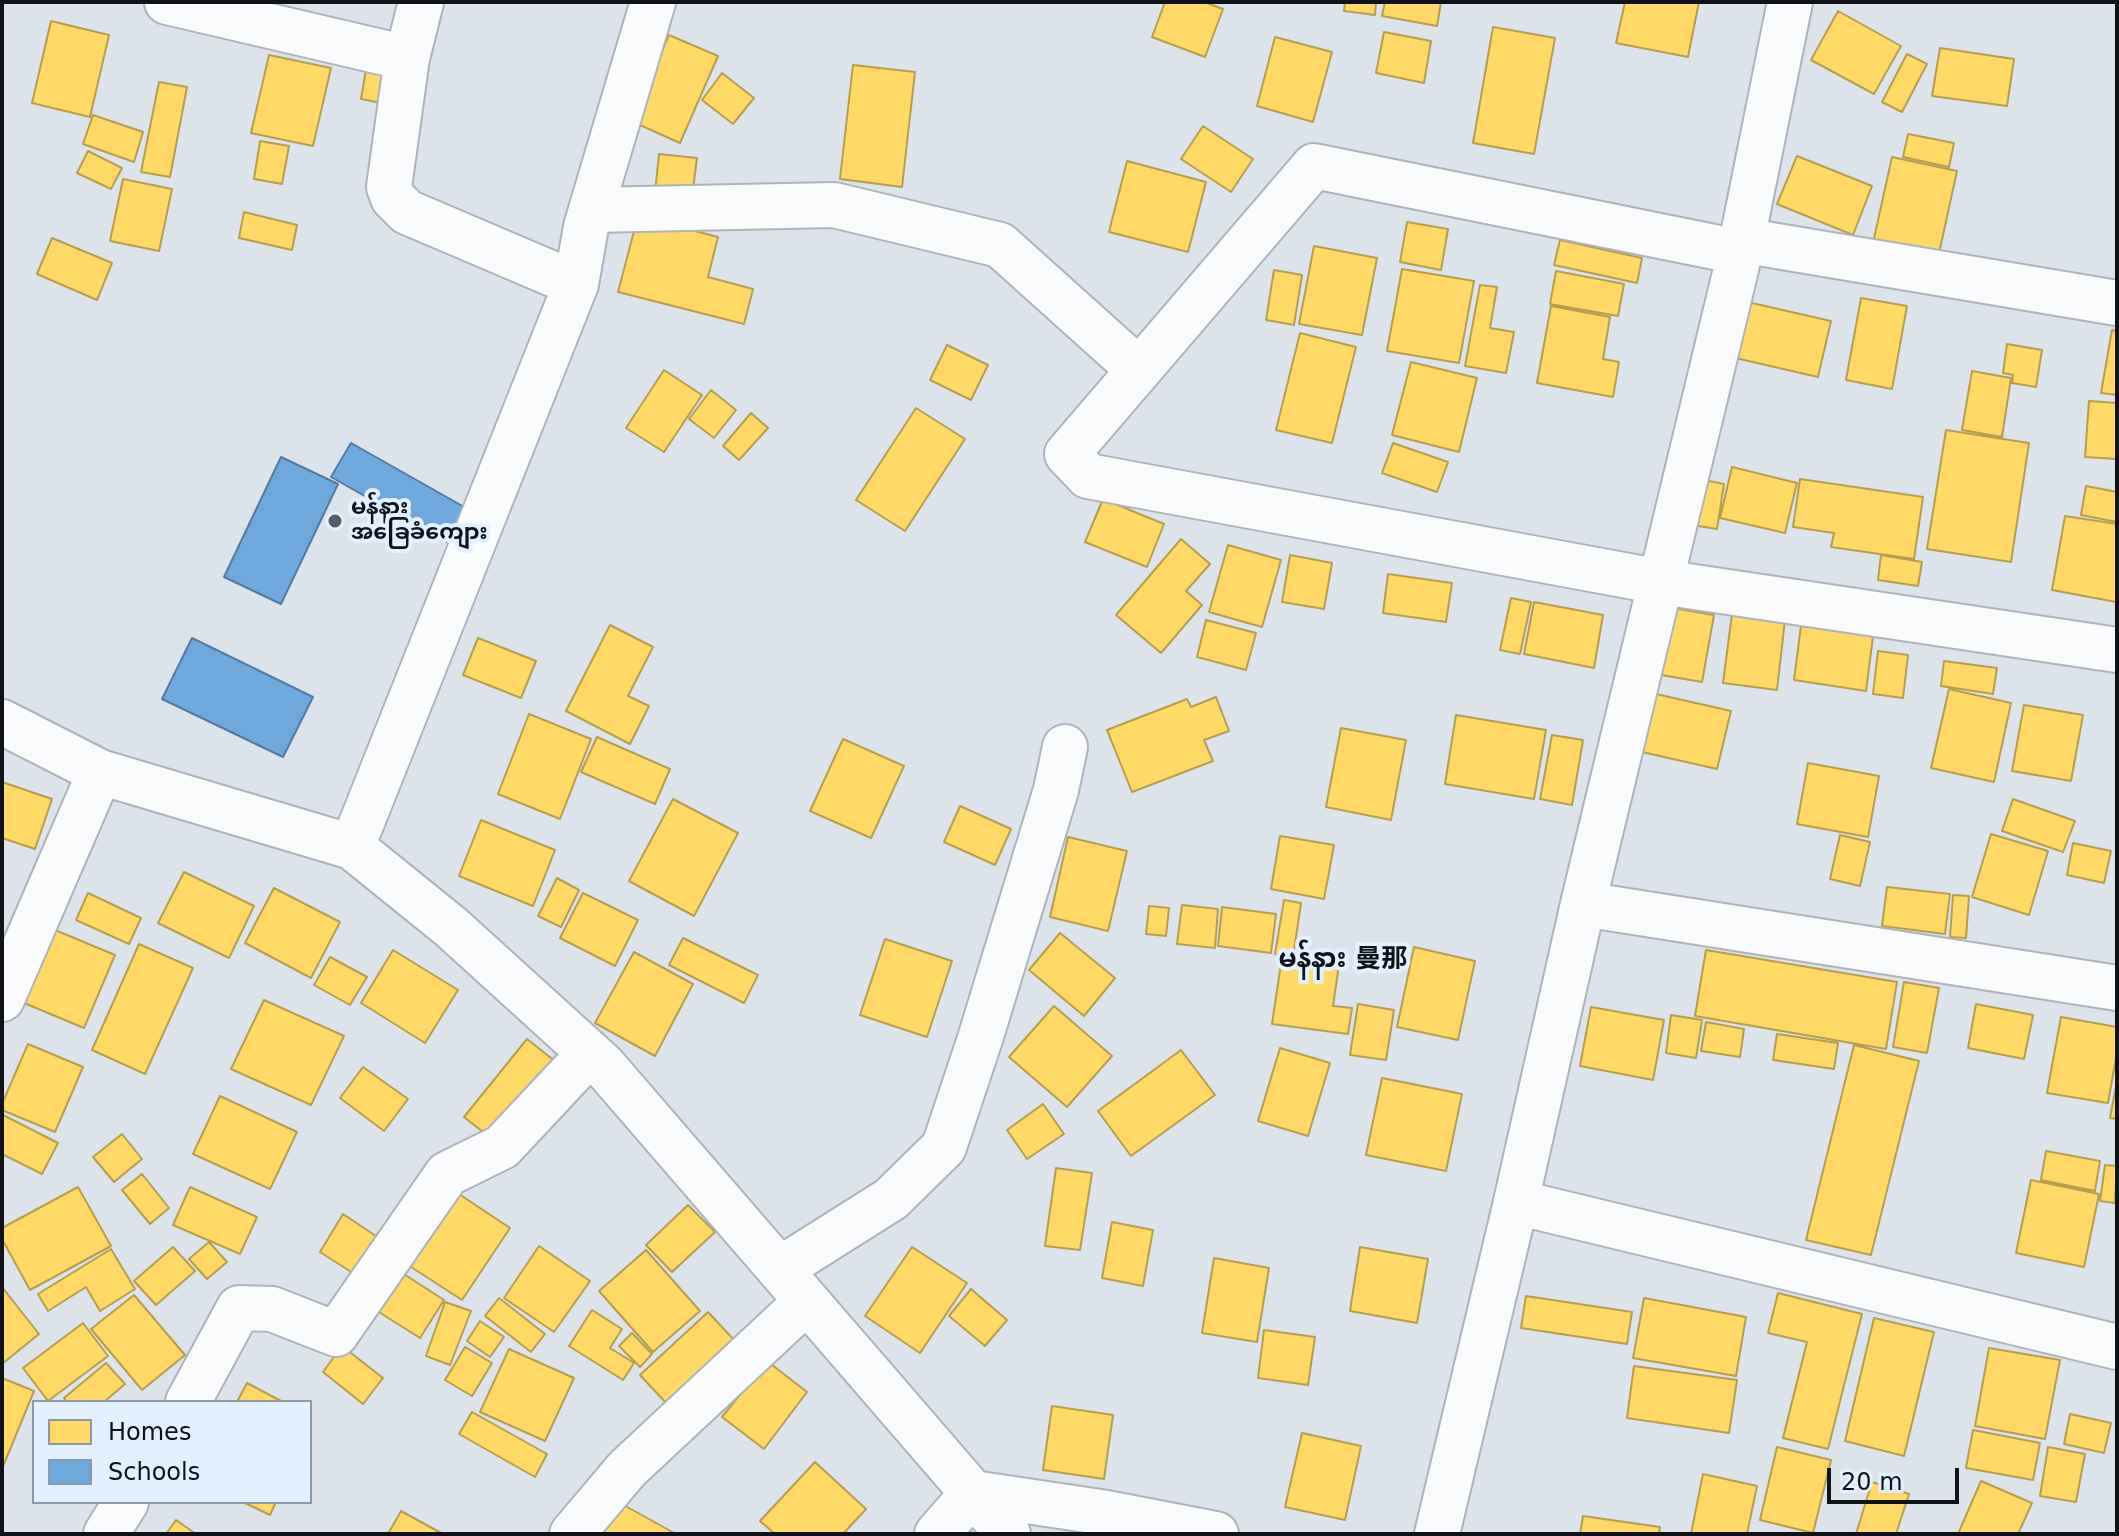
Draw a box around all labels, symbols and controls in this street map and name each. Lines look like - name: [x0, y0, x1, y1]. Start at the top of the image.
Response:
- place label: မန်နား အခြေခံကျေား: [351, 495, 488, 546]
- marker: မန်နား အခြေခံကျေား: [326, 512, 344, 530]
- district label: မန်နား 曼那: [1279, 944, 1407, 976]
- legend: [32, 1400, 312, 1504]
- text: Homes: [108, 1418, 191, 1446]
- scale bar: [1831, 1452, 1963, 1502]
- text: Schools: [108, 1458, 200, 1486]
- text: 20 m: [1841, 1468, 1903, 1496]

